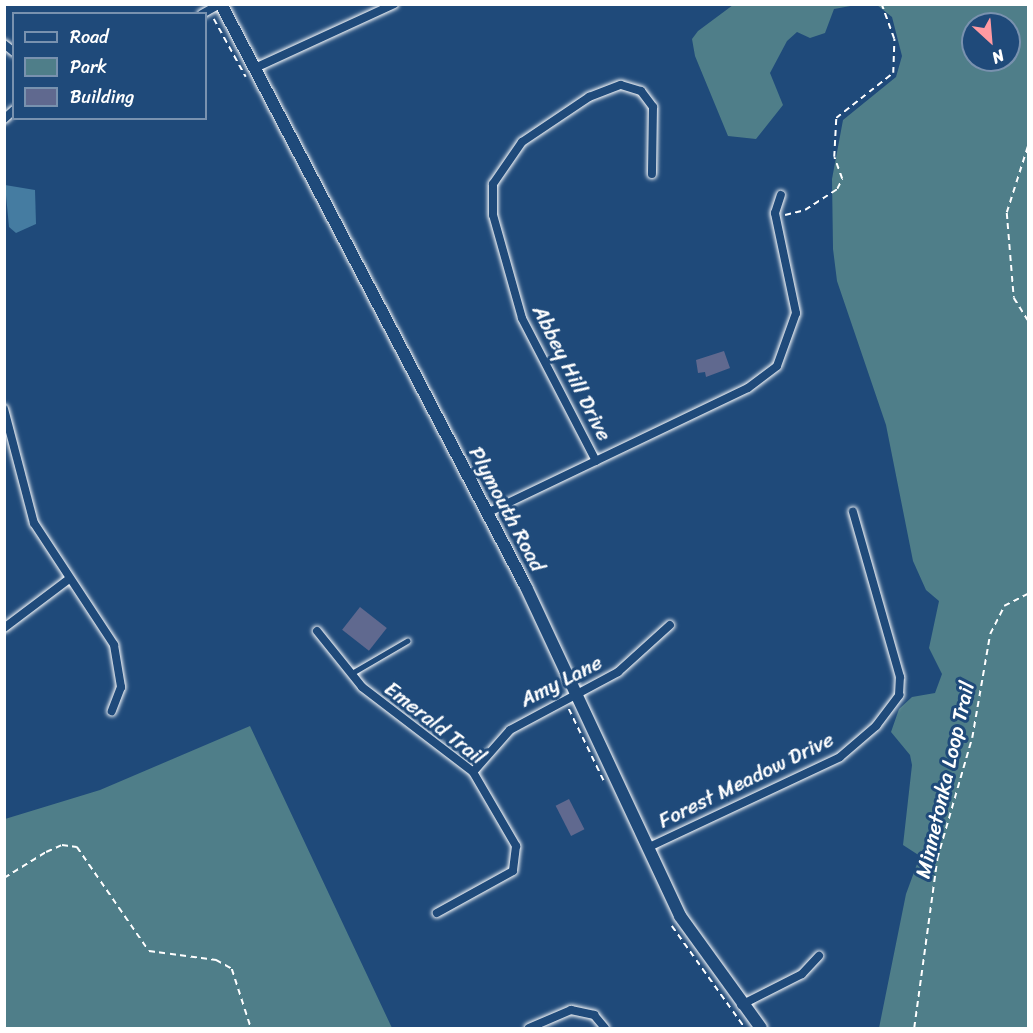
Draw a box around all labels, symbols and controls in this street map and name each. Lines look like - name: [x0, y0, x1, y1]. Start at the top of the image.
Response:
- legend: [12, 12, 207, 120]
- north arrow: [961, 12, 1021, 72]
- text: Road: [70, 21, 109, 53]
- text: N: [987, 41, 1010, 72]
- text: Park: [70, 51, 107, 83]
- text: Building: [70, 81, 134, 113]
- street label: Abbey Hill Drive: [527, 301, 617, 445]
- street label: Plymouth Road: [463, 442, 551, 576]
- street label: Amy Lane: [516, 650, 606, 712]
- street label: Emerald Trail: [380, 676, 490, 770]
- street label: Minnetonka Loop Trail: [910, 679, 980, 881]
- street label: Forest Meadow Drive: [654, 726, 838, 834]

